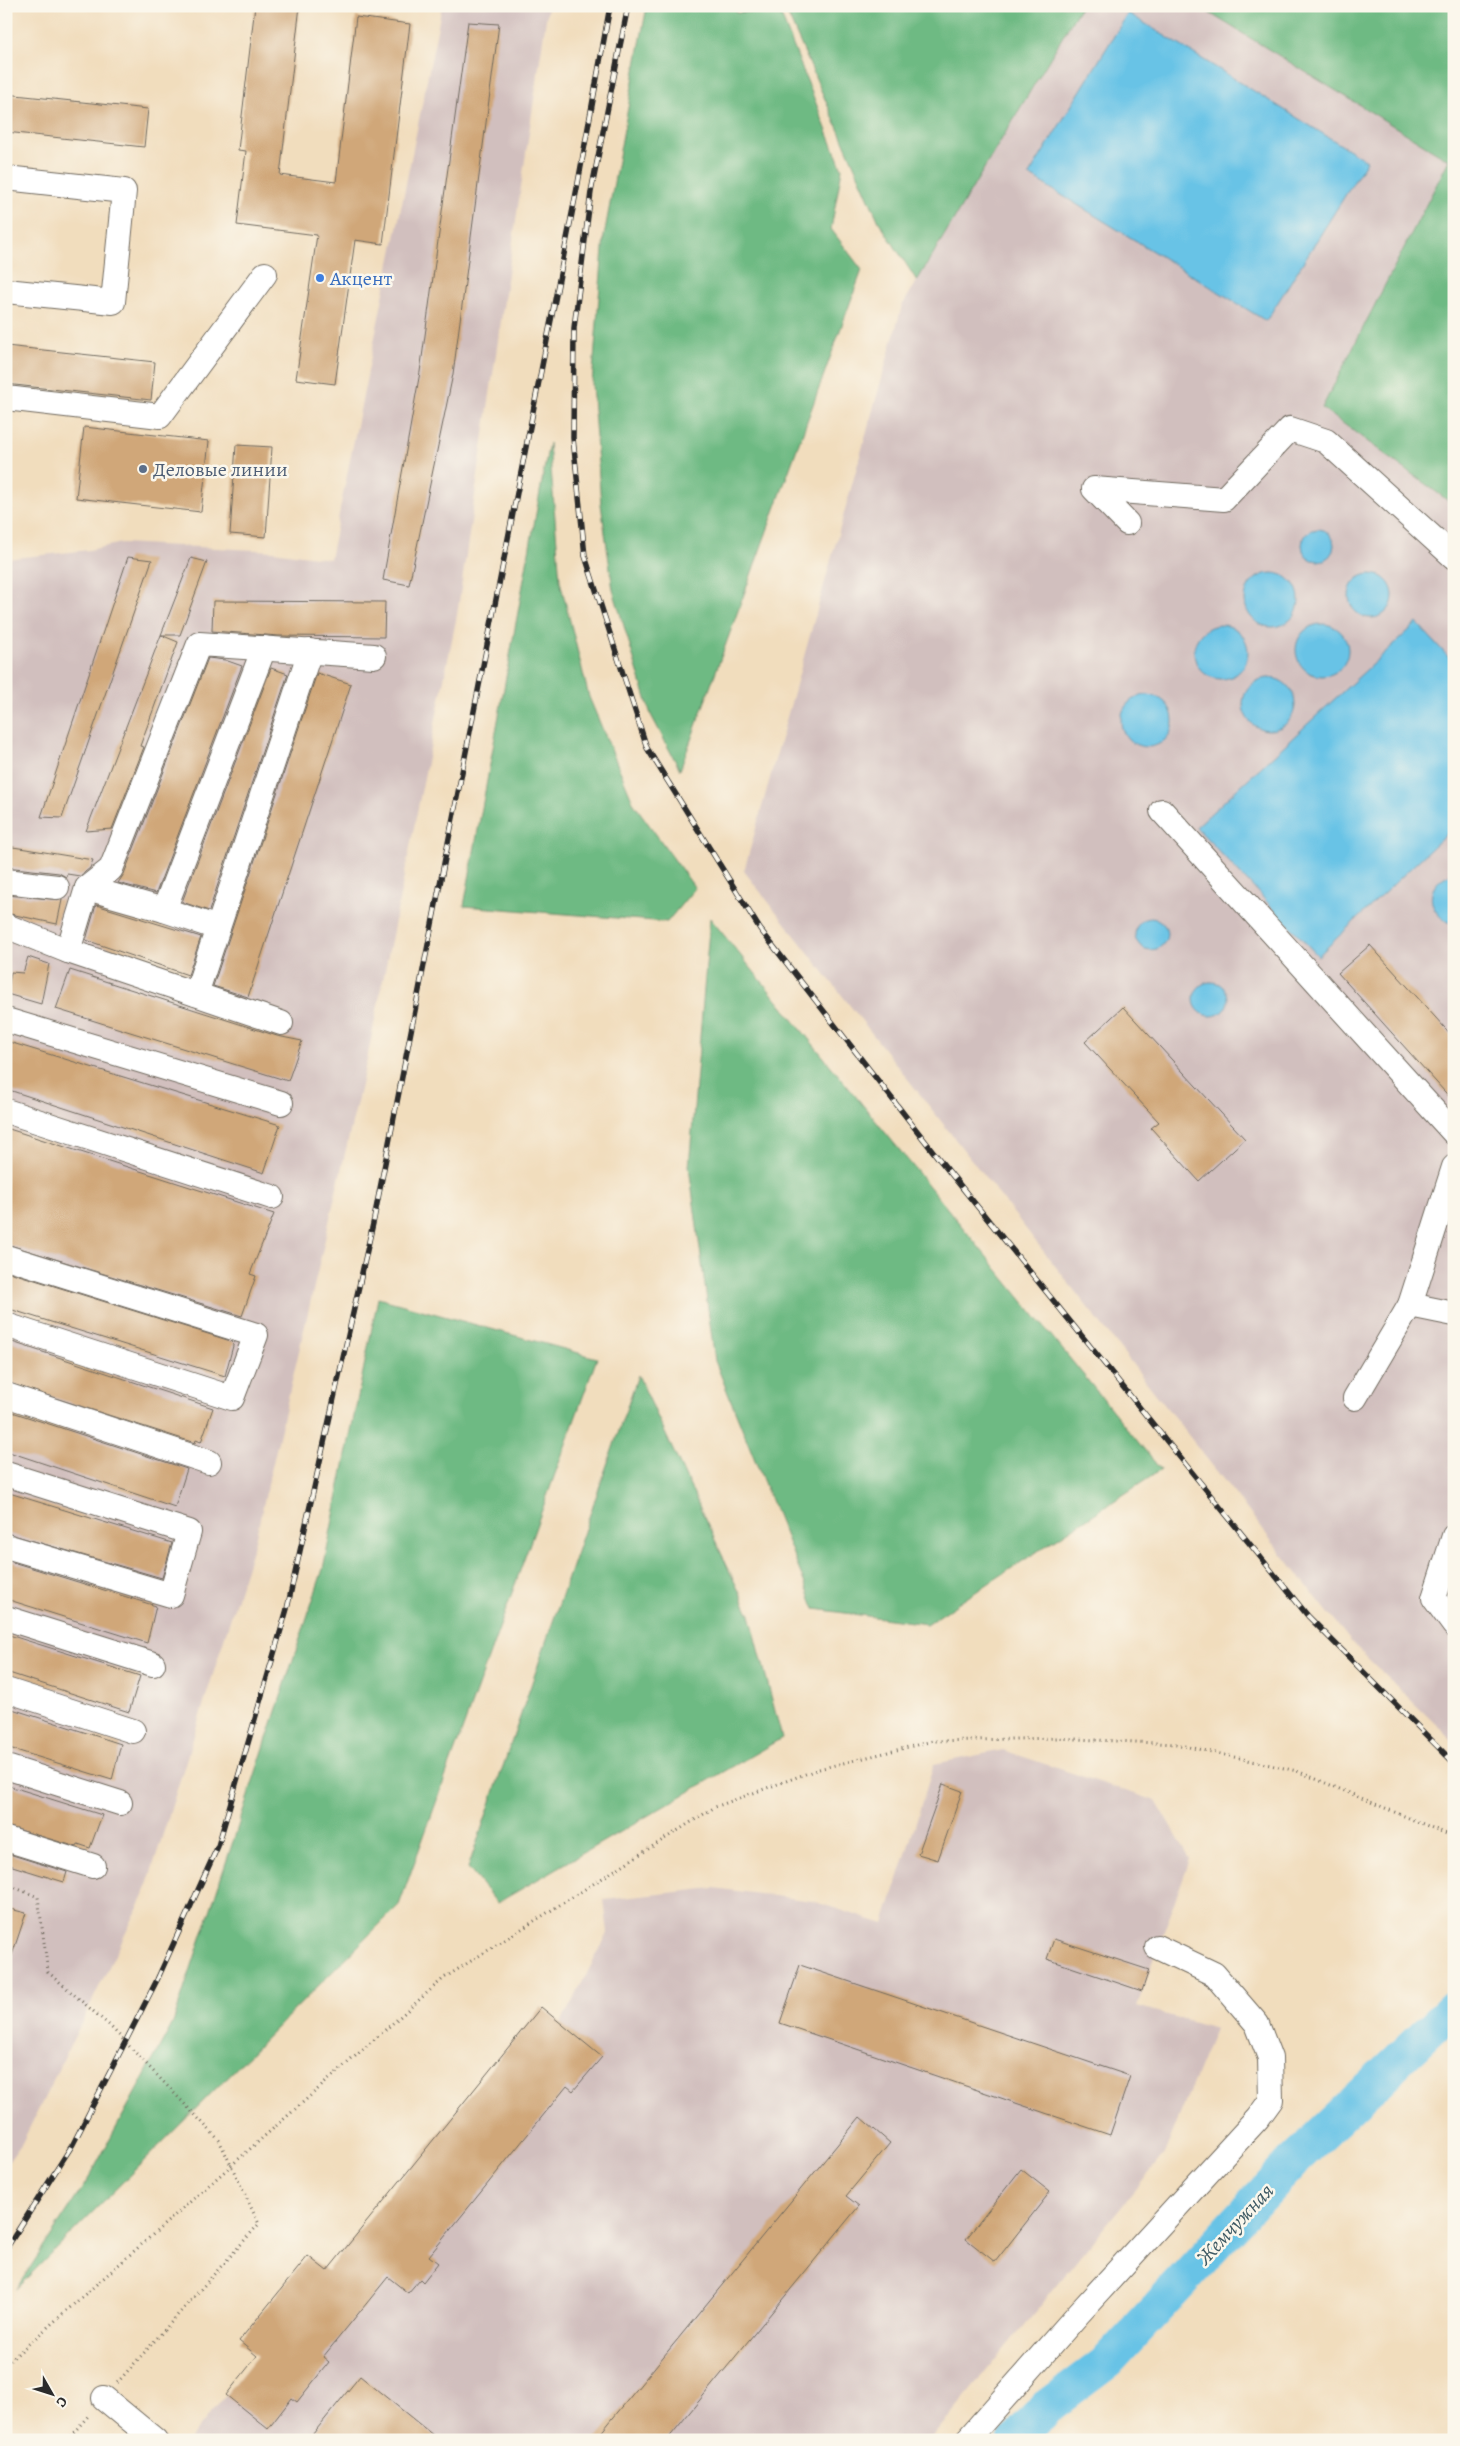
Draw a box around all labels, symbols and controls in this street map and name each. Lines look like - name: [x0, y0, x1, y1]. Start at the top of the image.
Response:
- place label: Акцент: [329, 265, 393, 292]
- marker: Акцент: [314, 272, 326, 284]
- place label: Деловые линии: [153, 456, 288, 483]
- marker: Деловые линии: [137, 463, 149, 475]
- water label: Жемчужная: [1189, 2177, 1280, 2271]
- north arrow: [28, 2368, 78, 2418]
- text: С: [51, 2393, 72, 2411]

